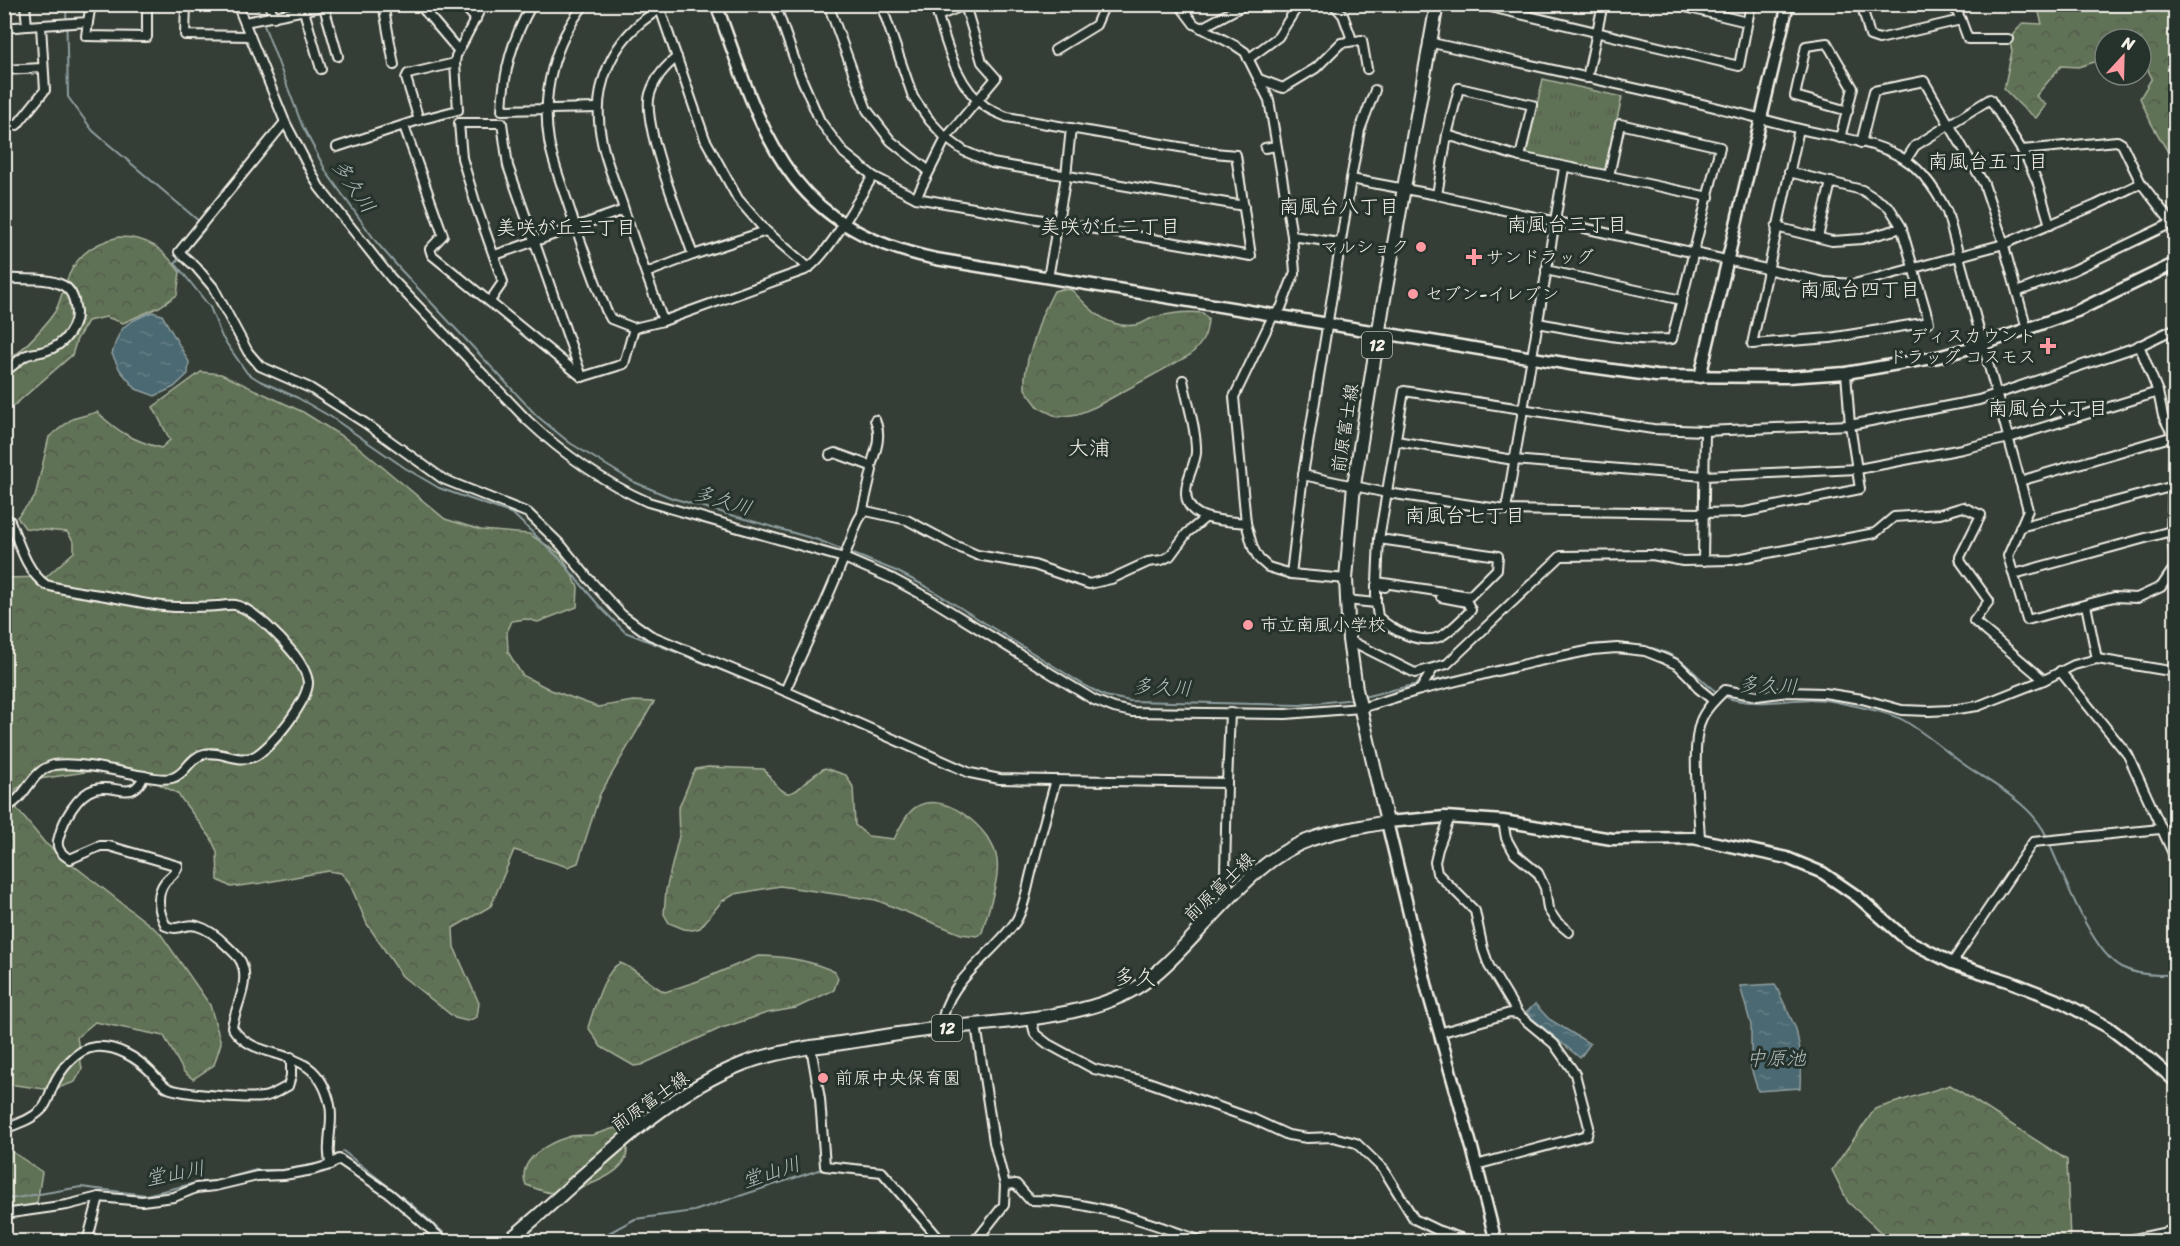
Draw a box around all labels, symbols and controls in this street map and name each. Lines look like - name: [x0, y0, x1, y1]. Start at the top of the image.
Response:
- north arrow: [2093, 27, 2153, 87]
- text: N: [2117, 28, 2140, 59]
- district label: 南風台五丁目: [1928, 144, 2048, 179]
- water label: 多久川: [322, 152, 385, 221]
- district label: 南風台八丁目: [1279, 189, 1399, 224]
- district label: 南風台三丁目: [1507, 207, 1627, 242]
- district label: 美咲が丘二丁目: [1040, 209, 1180, 244]
- district label: 美咲が丘三丁目: [496, 210, 636, 245]
- place label: マルショク: [1320, 231, 1409, 263]
- marker: マルショク: [1414, 240, 1428, 254]
- place label: サンドラッグ: [1486, 241, 1594, 273]
- marker: サンドラッグ: [1467, 250, 1481, 264]
- district label: 南風台四丁目: [1800, 272, 1920, 307]
- place label: セブン-イレブン: [1425, 278, 1559, 310]
- marker: セブン-イレブン: [1406, 287, 1420, 301]
- place label: ディスカウント ドラッグ コスモス: [1888, 320, 2036, 373]
- road number: 12: [1362, 332, 1392, 358]
- marker: ディスカウント ドラッグ コスモス: [2041, 339, 2055, 353]
- street label: 前原富士線: [1322, 381, 1368, 475]
- district label: 南風台六丁目: [1988, 391, 2108, 426]
- district label: 大浦: [1068, 429, 1110, 467]
- water label: 多久川: [689, 475, 757, 526]
- district label: 南風台七丁目: [1405, 498, 1525, 533]
- place label: 市立南風小学校: [1260, 609, 1386, 641]
- marker: 市立南風小学校: [1241, 618, 1255, 632]
- water label: 多久川: [1737, 666, 1799, 705]
- water label: 多久川: [1131, 668, 1193, 707]
- street label: 前原富士線: [1176, 844, 1262, 930]
- district label: 多久: [1114, 958, 1156, 996]
- road number: 12: [932, 1015, 962, 1041]
- water label: 中原池: [1746, 1041, 1807, 1076]
- street label: 前原富士線: [604, 1062, 696, 1140]
- place label: 前原中央保育園: [835, 1062, 961, 1094]
- marker: 前原中央保育園: [816, 1071, 830, 1085]
- water label: 堂山川: [737, 1147, 805, 1198]
- water label: 堂山川: [142, 1151, 208, 1196]

